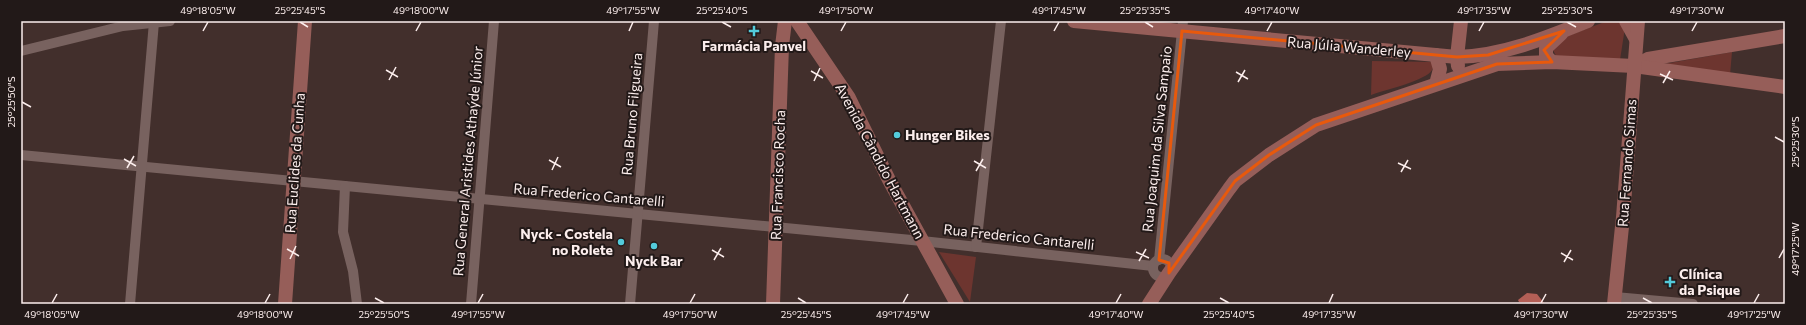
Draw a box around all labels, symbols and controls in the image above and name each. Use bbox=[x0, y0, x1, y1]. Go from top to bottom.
text: 49°18'05"W bbox=[180, 4, 236, 16]
text: 25°25'45"S bbox=[275, 4, 325, 16]
text: 49°18'00"W bbox=[393, 4, 449, 16]
text: 49°17'55"W bbox=[606, 4, 660, 16]
text: 25°25'40"S bbox=[696, 4, 748, 16]
text: 49°17'50"W bbox=[819, 4, 873, 16]
text: 49°17'45"W bbox=[1032, 4, 1086, 16]
text: 25°25'35"S bbox=[1120, 4, 1170, 16]
text: 49°17'40"W bbox=[1245, 4, 1299, 16]
text: 49°17'35"W bbox=[1457, 4, 1511, 16]
text: 25°25'30"S bbox=[1541, 4, 1593, 16]
text: 49°17'30"W bbox=[1670, 4, 1724, 16]
marker: Farmácia Panvel bbox=[749, 26, 759, 36]
street label: Rua Júlia Wanderley bbox=[1286, 33, 1412, 60]
place label: Farmácia Panvel bbox=[702, 37, 806, 54]
street label: Rua General Aristides Athaýde Júnior bbox=[449, 45, 486, 277]
street label: Rua Joaquim da Silva Sampaio bbox=[1138, 45, 1175, 233]
street label: Rua Bruno Filgueira bbox=[618, 52, 645, 176]
text: 25°25'50"S bbox=[5, 76, 17, 128]
street label: Avenida Cândido Hartmann bbox=[832, 80, 929, 241]
street label: Rua Euclides da Cunha bbox=[281, 92, 308, 234]
street label: Rua Fernando Simas bbox=[1614, 99, 1639, 227]
street label: Rua Francisco Rocha bbox=[767, 110, 788, 240]
text: 25°25'30"S bbox=[1789, 116, 1801, 168]
place label: Hunger Bikes bbox=[905, 126, 990, 143]
marker: Hunger Bikes bbox=[892, 130, 902, 140]
street label: Rua Frederico Cantarelli bbox=[513, 179, 665, 210]
street label: Rua Frederico Cantarelli bbox=[943, 220, 1095, 253]
text: 49°17'25"W bbox=[1789, 222, 1801, 276]
place label: Nyck - Costela no Rolete bbox=[520, 225, 613, 258]
marker: Nyck - Costela no Rolete bbox=[616, 237, 626, 247]
marker: Nyck Bar bbox=[649, 241, 659, 251]
place label: Nyck Bar bbox=[625, 252, 683, 269]
place label: Clínica da Psique bbox=[1679, 265, 1740, 298]
marker: Clínica da Psique bbox=[1664, 276, 1676, 288]
text: 49°18'05"W bbox=[24, 308, 80, 320]
text: 49°18'00"W bbox=[237, 308, 293, 320]
text: 25°25'50"S bbox=[358, 308, 410, 320]
text: 49°17'55"W bbox=[451, 308, 505, 320]
text: 49°17'50"W bbox=[663, 308, 717, 320]
text: 25°25'45"S bbox=[781, 308, 831, 320]
text: 49°17'45"W bbox=[876, 308, 930, 320]
text: 49°17'40"W bbox=[1089, 308, 1143, 320]
text: 25°25'40"S bbox=[1203, 308, 1255, 320]
text: 49°17'35"W bbox=[1302, 308, 1356, 320]
text: 49°17'30"W bbox=[1514, 308, 1568, 320]
text: 25°25'35"S bbox=[1627, 308, 1677, 320]
text: 49°17'25"W bbox=[1727, 308, 1781, 320]

